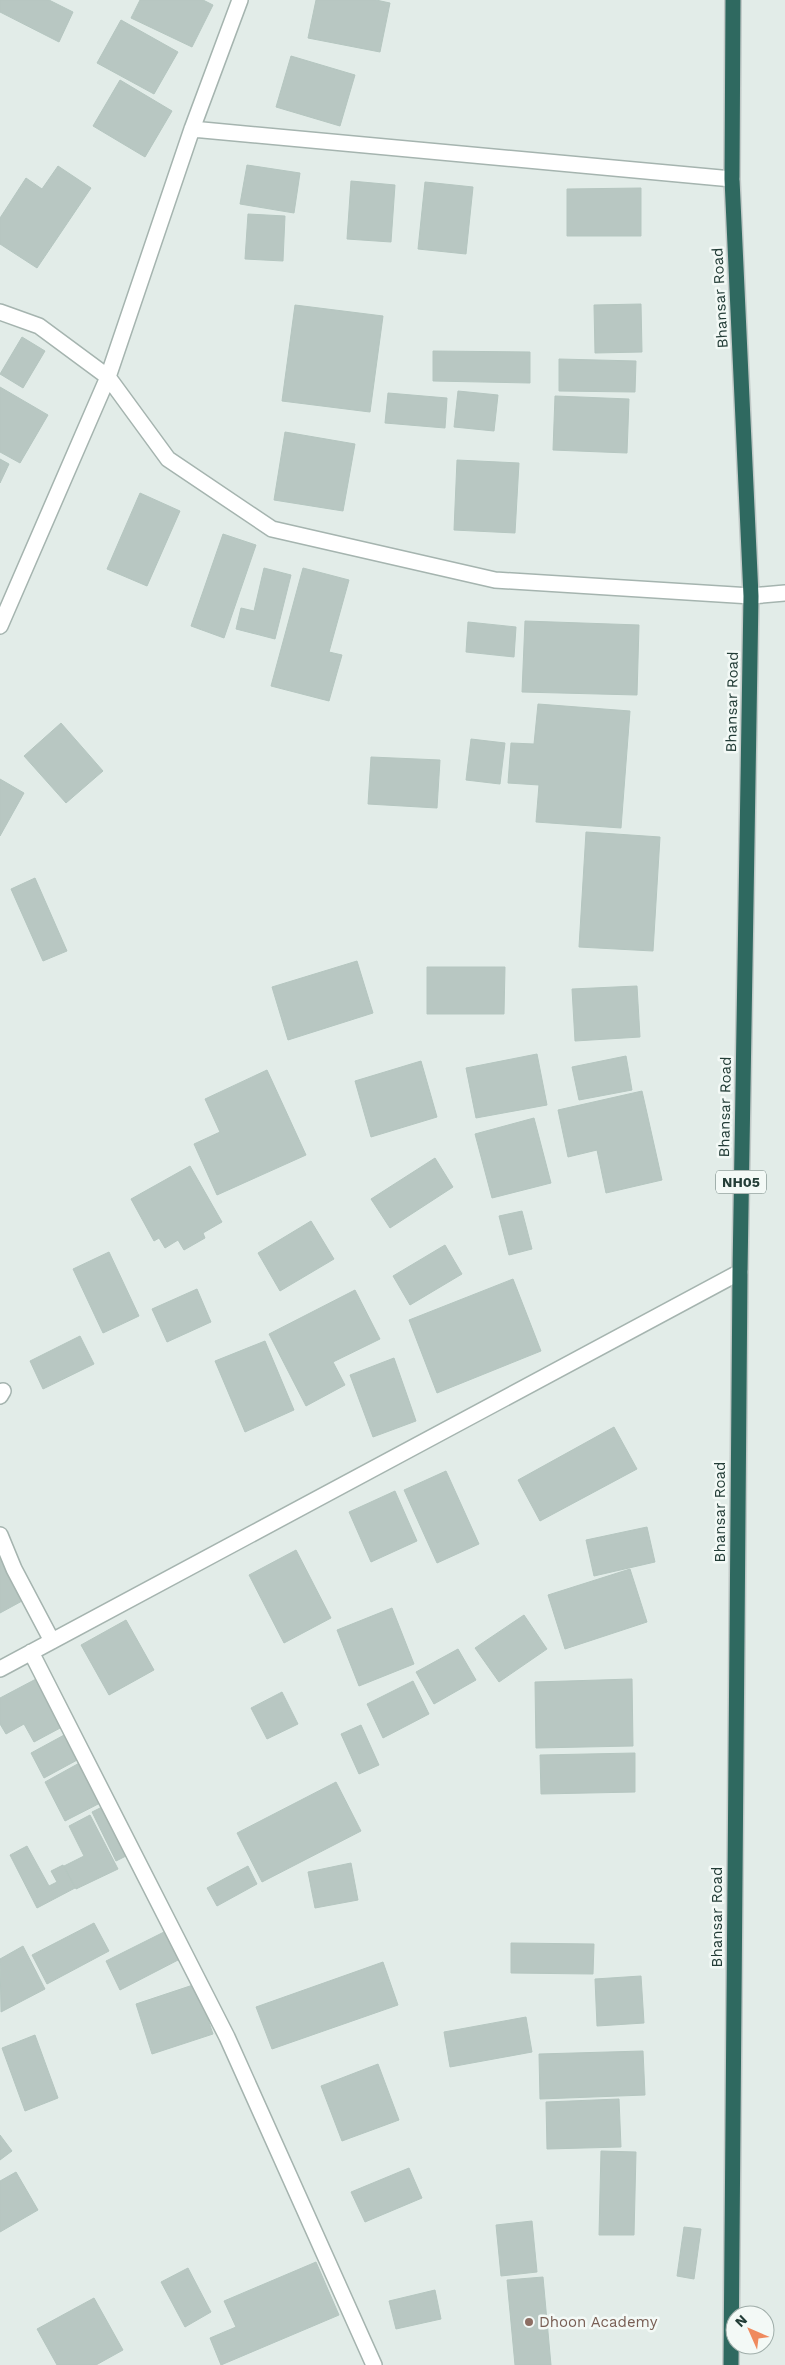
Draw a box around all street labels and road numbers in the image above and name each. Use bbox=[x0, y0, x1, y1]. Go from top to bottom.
street label: Bhansar Road bbox=[708, 247, 732, 349]
street label: Bhansar Road bbox=[722, 651, 742, 753]
street label: Bhansar Road bbox=[715, 1056, 735, 1158]
road number: NH05 bbox=[716, 1170, 766, 1194]
street label: Bhansar Road bbox=[711, 1462, 729, 1562]
street label: Bhansar Road bbox=[708, 1867, 726, 1967]

